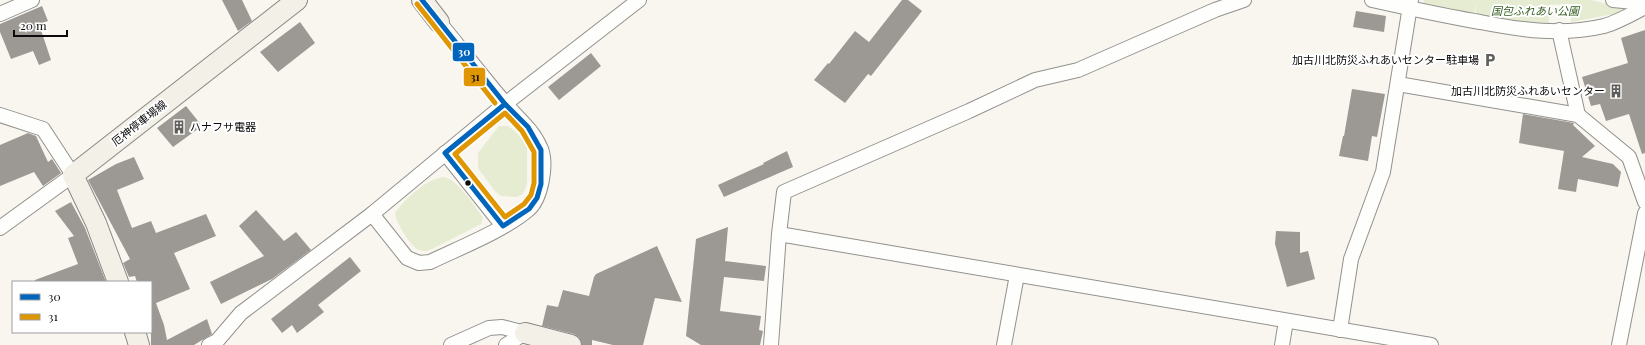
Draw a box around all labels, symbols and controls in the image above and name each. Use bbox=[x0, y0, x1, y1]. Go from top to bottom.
park label: 国包ふれあい公園 bbox=[1491, 3, 1581, 18]
scale bar bbox=[14, 12, 67, 38]
text: 20 m bbox=[20, 17, 47, 33]
line badge: 30 bbox=[452, 42, 475, 62]
text: 30 bbox=[458, 44, 470, 59]
place label: 加古川北防災ふれあいセンター駐車場 bbox=[1292, 52, 1479, 67]
parking icon: 加古川北防災ふれあいセンター駐車場 bbox=[1482, 52, 1498, 68]
line badge: 31 bbox=[463, 67, 486, 87]
text: 31 bbox=[470, 69, 480, 84]
place label: 加古川北防災ふれあいセンター bbox=[1451, 83, 1605, 98]
building icon: 加古川北防災ふれあいセンター bbox=[1608, 83, 1624, 99]
street label: 厄神停車場線 bbox=[108, 96, 169, 149]
building icon: ハナフサ電器 bbox=[171, 119, 187, 135]
place label: ハナフサ電器 bbox=[190, 119, 256, 134]
unlabelled marker bbox=[463, 178, 473, 188]
legend bbox=[12, 281, 152, 333]
text: 30 bbox=[48, 288, 61, 304]
text: 31 bbox=[48, 308, 58, 324]

